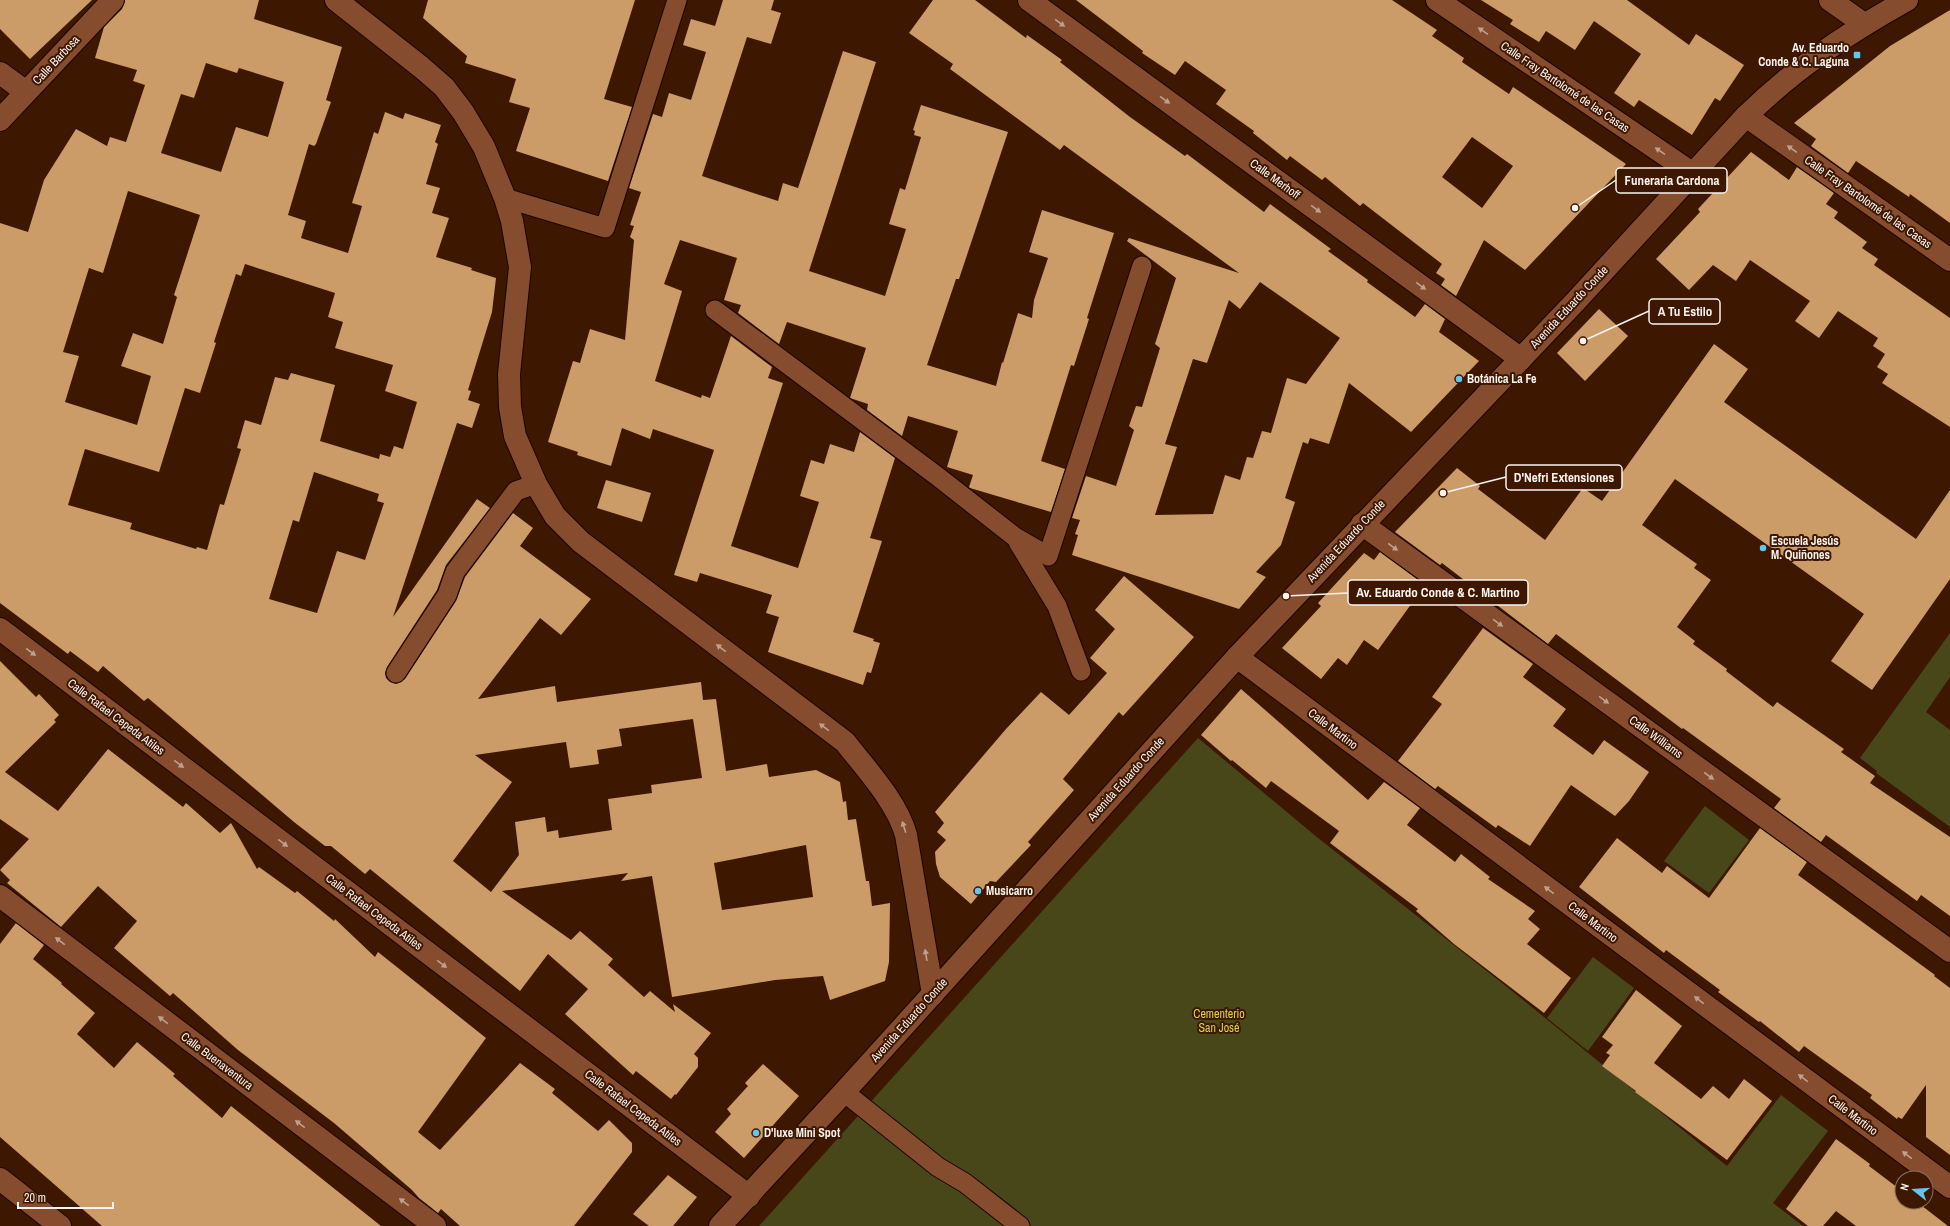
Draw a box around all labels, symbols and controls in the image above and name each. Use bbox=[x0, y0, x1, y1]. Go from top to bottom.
one-way arrow bbox=[1055, 19, 1066, 27]
one-way arrow bbox=[1478, 27, 1488, 35]
street label: Calle Barbosa bbox=[29, 32, 83, 88]
street label: Calle Fray Bartolomé de las Casas bbox=[1498, 38, 1633, 136]
place label: Av. Eduardo Conde & C. Laguna bbox=[1758, 40, 1850, 70]
marker: Av. Eduardo Conde & C. Laguna bbox=[1852, 50, 1862, 60]
one-way arrow bbox=[1160, 95, 1171, 104]
one-way arrow bbox=[1787, 145, 1798, 153]
one-way arrow bbox=[1654, 148, 1665, 155]
street label: Calle Fray Bartolomé de las Casas bbox=[1801, 152, 1935, 252]
street label: Calle Merhoff bbox=[1247, 155, 1304, 203]
callout: Funeraria Cardona bbox=[1616, 168, 1727, 193]
text: Funeraria Cardona bbox=[1625, 172, 1719, 189]
one-way arrow bbox=[1310, 205, 1321, 213]
street label: Avenida Eduardo Conde bbox=[1526, 262, 1612, 353]
one-way arrow bbox=[1415, 282, 1426, 290]
callout: A Tu Estilo bbox=[1649, 299, 1720, 324]
text: A Tu Estilo bbox=[1658, 303, 1712, 320]
place label: Botánica La Fe bbox=[1467, 371, 1537, 387]
marker: Botánica La Fe bbox=[1454, 374, 1464, 384]
callout: D'Nefri Extensiones bbox=[1506, 465, 1622, 490]
text: D'Nefri Extensiones bbox=[1514, 469, 1614, 486]
street label: Avenida Eduardo Conde bbox=[1303, 496, 1389, 587]
place label: Escuela Jesús M. Quiñones bbox=[1771, 533, 1839, 563]
one-way arrow bbox=[1388, 543, 1398, 551]
marker: Escuela Jesús M. Quiñones bbox=[1758, 543, 1768, 553]
callout: Av. Eduardo Conde & C. Martino bbox=[1348, 580, 1528, 605]
text: Av. Eduardo Conde & C. Martino bbox=[1356, 584, 1520, 601]
one-way arrow bbox=[1493, 619, 1504, 627]
one-way arrow bbox=[715, 644, 726, 652]
one-way arrow bbox=[26, 648, 37, 656]
street label: Calle Rafael Cepeda Atiles bbox=[64, 675, 168, 759]
one-way arrow bbox=[1598, 695, 1609, 704]
street label: Calle Martino bbox=[1305, 705, 1361, 753]
street label: Calle Williams bbox=[1626, 712, 1686, 762]
one-way arrow bbox=[819, 723, 830, 731]
street label: Avenida Eduardo Conde bbox=[1083, 734, 1168, 825]
one-way arrow bbox=[174, 760, 185, 769]
one-way arrow bbox=[1704, 772, 1714, 780]
one-way arrow bbox=[901, 821, 907, 833]
one-way arrow bbox=[278, 839, 288, 847]
street label: Calle Rafael Cepeda Atiles bbox=[322, 870, 426, 954]
place label: Musicarro bbox=[986, 883, 1033, 899]
one-way arrow bbox=[1544, 885, 1555, 894]
marker: Musicarro bbox=[973, 886, 983, 896]
street label: Calle Martino bbox=[1565, 898, 1621, 946]
one-way arrow bbox=[54, 937, 65, 946]
one-way arrow bbox=[923, 949, 929, 961]
one-way arrow bbox=[437, 959, 448, 968]
street label: Avenida Eduardo Conde bbox=[866, 975, 951, 1066]
one-way arrow bbox=[1693, 996, 1704, 1005]
park label: Cementerio San José bbox=[1193, 1006, 1245, 1036]
one-way arrow bbox=[158, 1016, 169, 1024]
street label: Calle Buenaventura bbox=[178, 1029, 257, 1094]
street label: Calle Rafael Cepeda Atiles bbox=[581, 1066, 685, 1150]
one-way arrow bbox=[1798, 1074, 1808, 1082]
street label: Calle Martino bbox=[1825, 1091, 1881, 1139]
one-way arrow bbox=[295, 1120, 306, 1128]
place label: D'luxe Mini Spot bbox=[764, 1125, 841, 1141]
marker: D'luxe Mini Spot bbox=[751, 1128, 761, 1138]
one-way arrow bbox=[1902, 1151, 1913, 1160]
north arrow bbox=[1894, 1170, 1934, 1210]
text: N bbox=[1897, 1182, 1912, 1192]
scale bar bbox=[18, 1184, 113, 1210]
text: 20 m bbox=[24, 1190, 46, 1206]
one-way arrow bbox=[398, 1198, 409, 1207]

